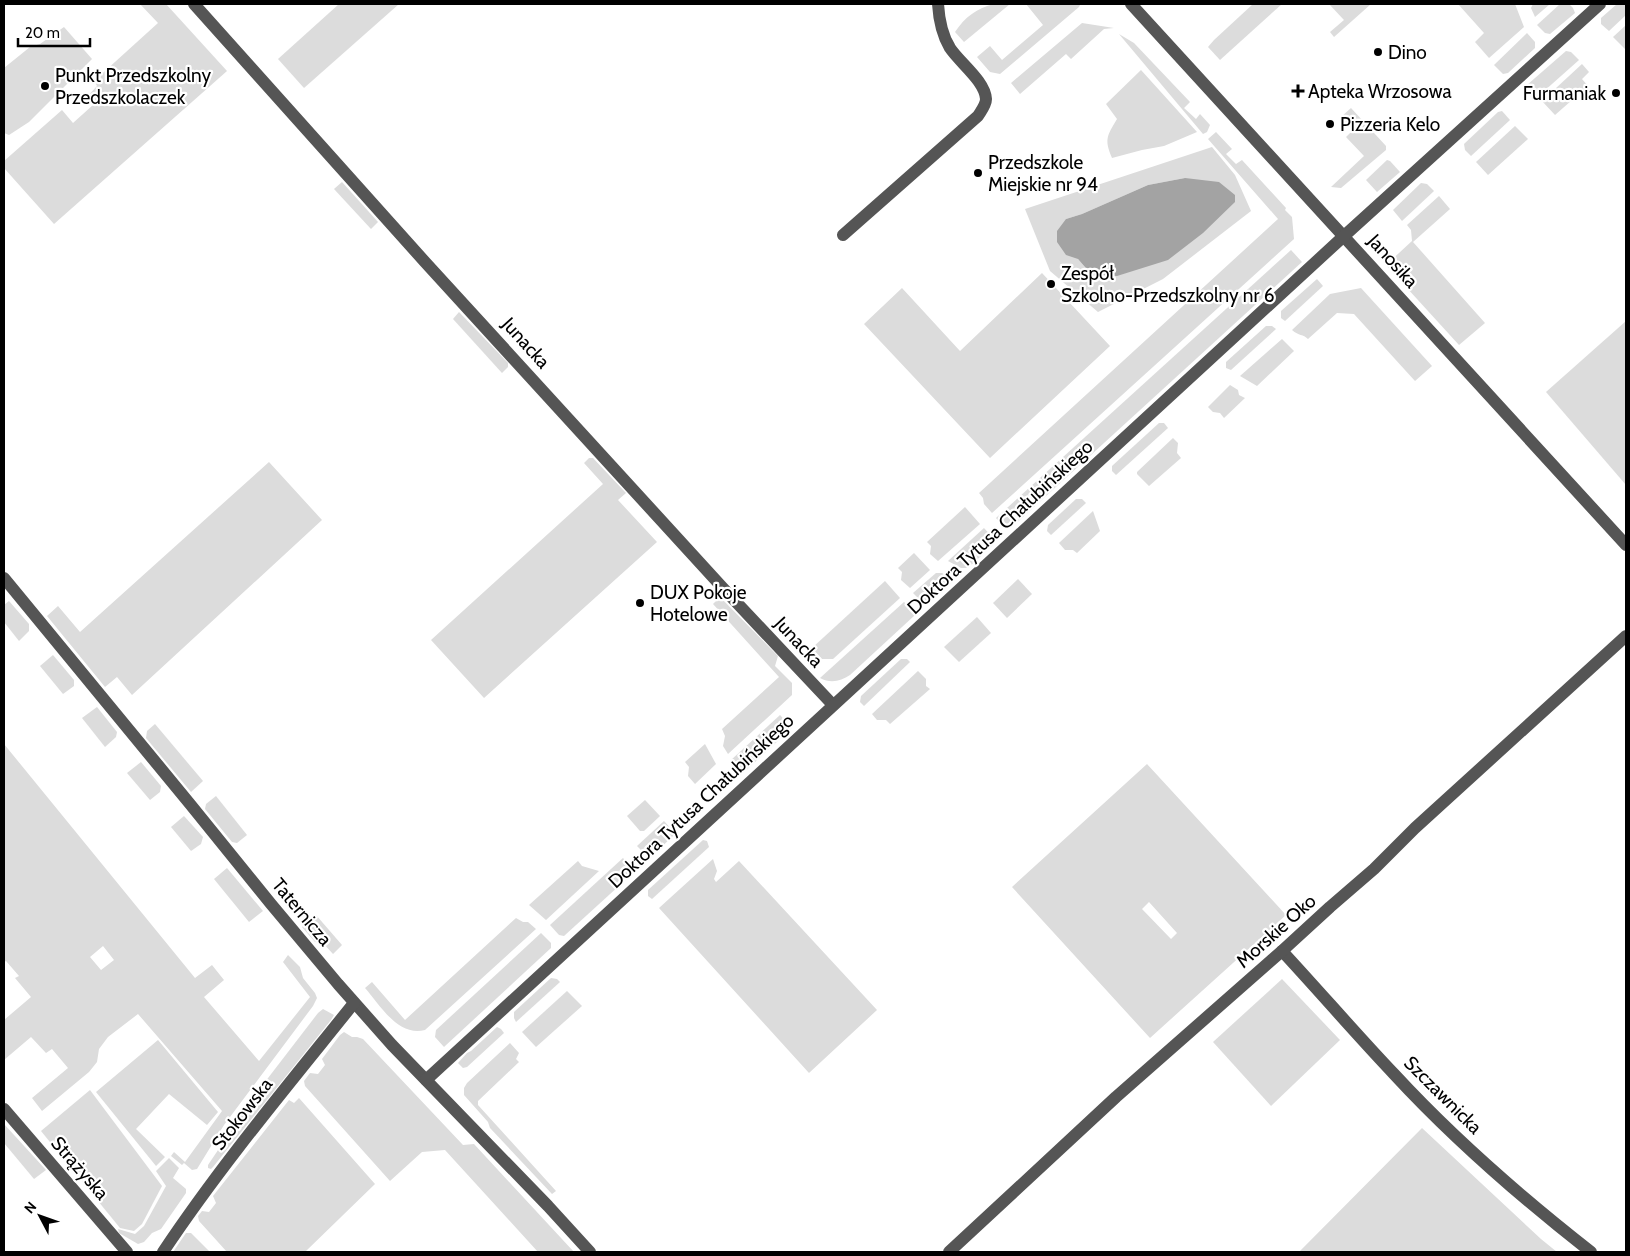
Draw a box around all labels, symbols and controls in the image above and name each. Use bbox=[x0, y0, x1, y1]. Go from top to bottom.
scale bar bbox=[18, 15, 90, 47]
text: 20 m bbox=[25, 24, 60, 42]
place label: Dino bbox=[1388, 41, 1427, 64]
marker: Dino bbox=[1372, 46, 1384, 58]
place label: Punkt Przedszkolny Przedszkolaczek bbox=[55, 64, 211, 109]
marker: Punkt Przedszkolny Przedszkolaczek bbox=[39, 80, 51, 92]
place label: Apteka Wrzosowa bbox=[1308, 80, 1452, 103]
place label: Furmaniak bbox=[1523, 82, 1606, 105]
marker: Apteka Wrzosowa bbox=[1292, 85, 1304, 97]
marker: Furmaniak bbox=[1610, 87, 1622, 99]
place label: Pizzeria Kelo bbox=[1340, 113, 1440, 136]
marker: Pizzeria Kelo bbox=[1324, 118, 1336, 130]
place label: Przedszkole Miejskie nr 94 bbox=[988, 151, 1098, 196]
marker: Przedszkole Miejskie nr 94 bbox=[972, 167, 984, 179]
street label: Janosika bbox=[1362, 229, 1423, 293]
place label: Zespół Szkolno-Przedszkolny nr 6 bbox=[1061, 262, 1274, 307]
marker: Zespół Szkolno-Przedszkolny nr 6 bbox=[1045, 278, 1057, 290]
street label: Junacka bbox=[497, 312, 555, 373]
street label: Doktora Tytusa Chałubińskiego bbox=[902, 435, 1098, 619]
place label: DUX Pokoje Hotelowe bbox=[650, 581, 747, 626]
marker: DUX Pokoje Hotelowe bbox=[634, 597, 646, 609]
street label: Junacka bbox=[769, 611, 828, 672]
street label: Doktora Tytusa Chałubińskiego bbox=[603, 709, 799, 893]
street label: Taternicza bbox=[267, 873, 337, 951]
street label: Morskie Oko bbox=[1231, 889, 1321, 973]
street label: Szczawnicka bbox=[1399, 1051, 1487, 1139]
street label: Stokowska bbox=[207, 1073, 277, 1155]
street label: Strążyska bbox=[46, 1132, 114, 1204]
north arrow bbox=[15, 1191, 65, 1241]
text: N bbox=[20, 1198, 40, 1217]

